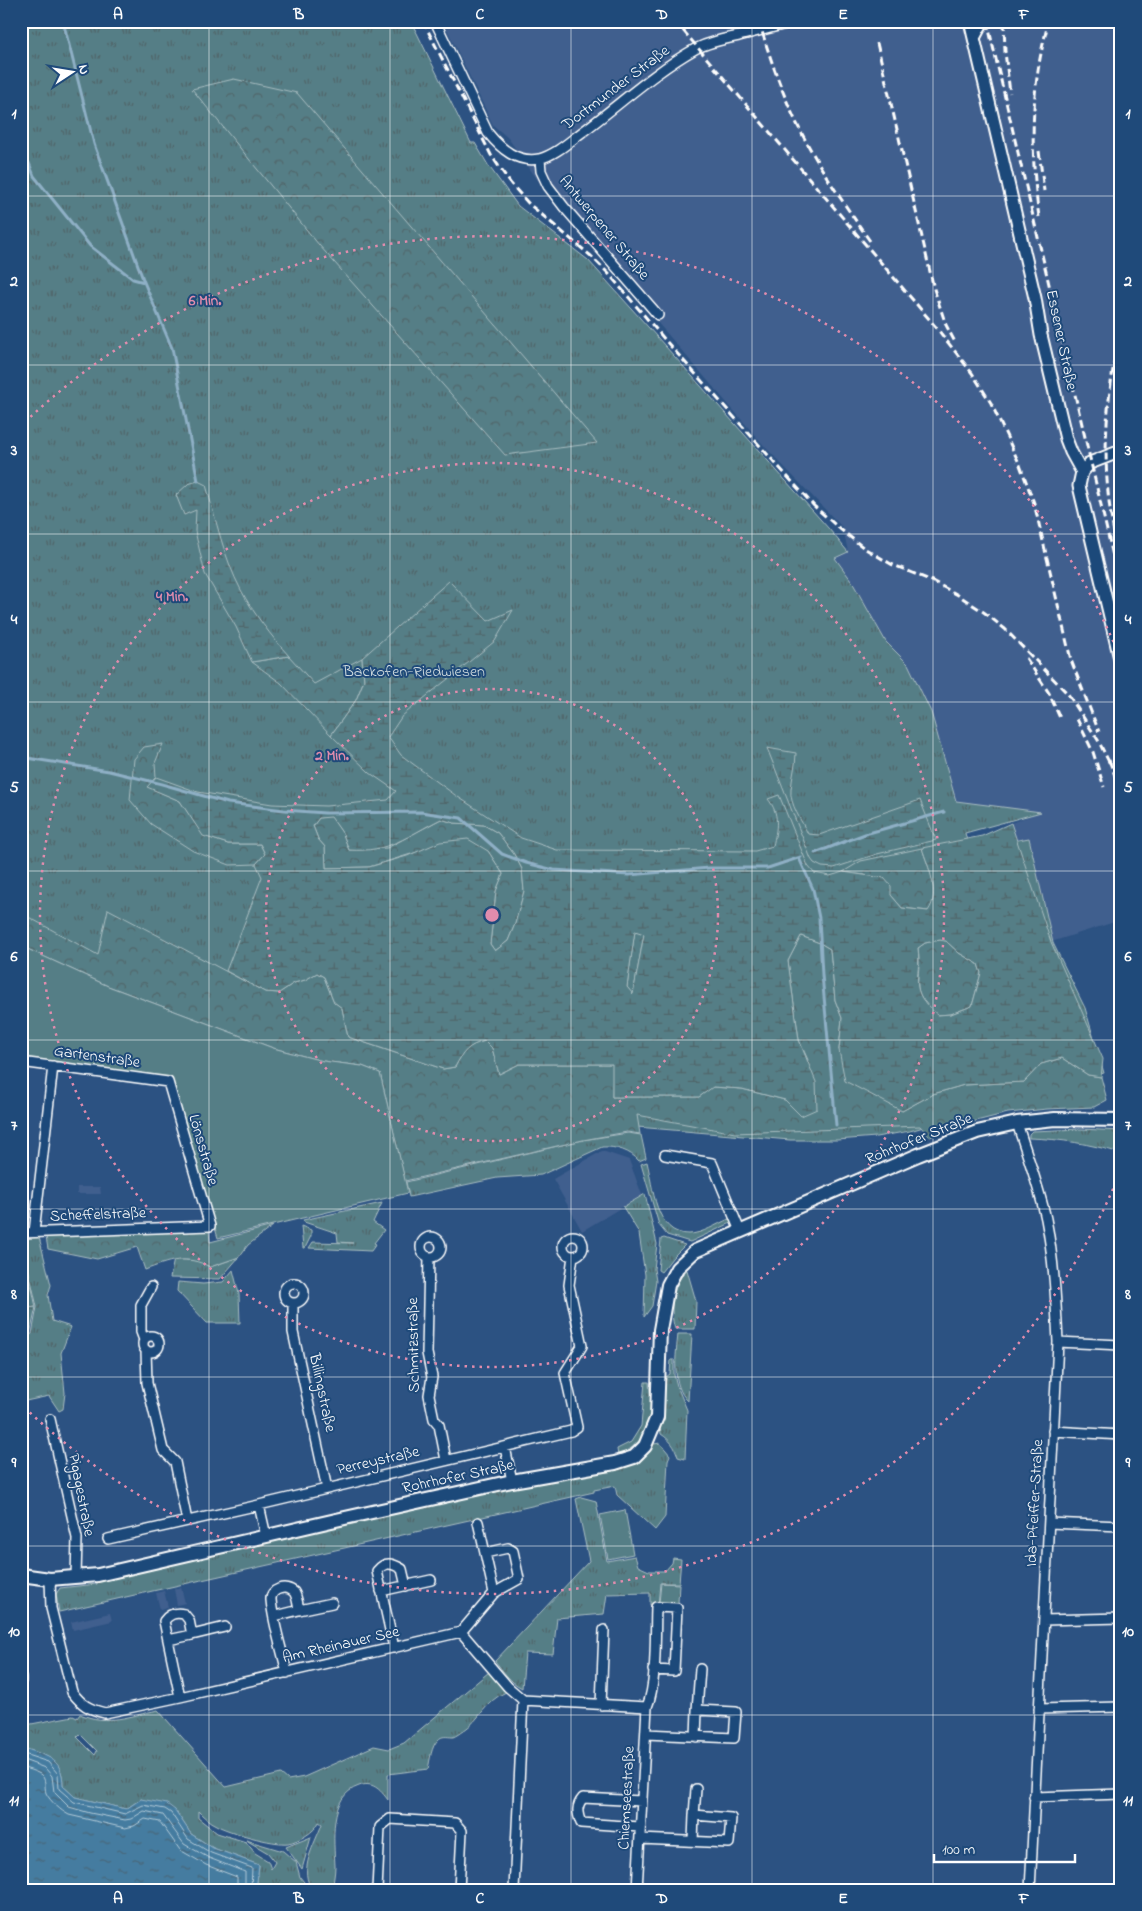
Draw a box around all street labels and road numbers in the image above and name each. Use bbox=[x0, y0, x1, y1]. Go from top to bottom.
street label: Dortmunder Straße bbox=[556, 39, 676, 137]
street label: Antwerpener Straße bbox=[553, 170, 656, 286]
street label: Essener Straße bbox=[1039, 288, 1084, 393]
street label: Gartenstraße bbox=[52, 1039, 142, 1075]
street label: Rohrhofer Straße bbox=[862, 1106, 977, 1171]
street label: Lönsstraße bbox=[181, 1112, 225, 1189]
street label: Scheffelstraße bbox=[50, 1201, 147, 1229]
street label: Schmitzstraße bbox=[401, 1296, 427, 1393]
street label: Billingstraße bbox=[302, 1351, 342, 1435]
street label: Ida-Pfeiffer-Straße bbox=[1020, 1438, 1050, 1567]
street label: Perreystraße bbox=[334, 1440, 422, 1482]
street label: Pigagestraße bbox=[61, 1451, 101, 1539]
street label: Rohrhofer Straße bbox=[400, 1453, 517, 1501]
street label: Am Rheinauer See bbox=[280, 1620, 403, 1670]
street label: Chiemseestraße bbox=[612, 1745, 642, 1851]

